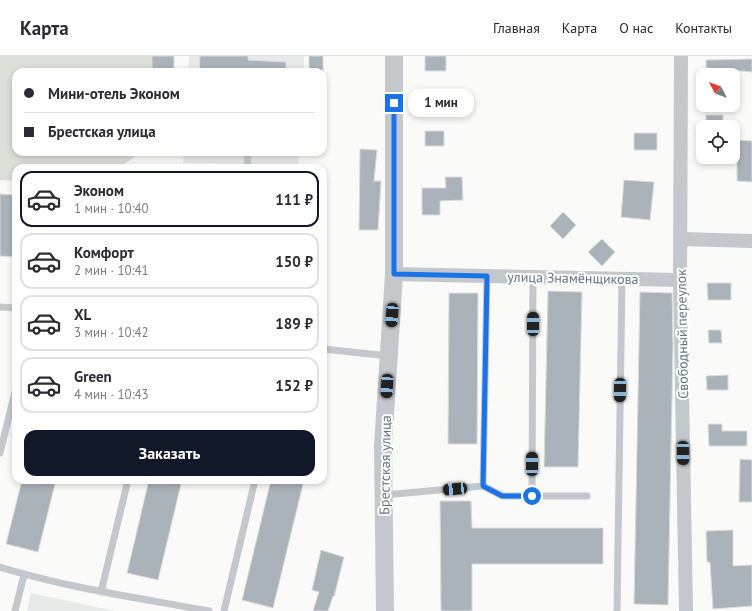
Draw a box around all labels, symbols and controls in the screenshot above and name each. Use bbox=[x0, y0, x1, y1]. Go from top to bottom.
text: Карта bbox=[20, 16, 69, 40]
text: Главная bbox=[493, 19, 540, 37]
text: Карта bbox=[562, 19, 597, 37]
text: О нас bbox=[619, 19, 653, 37]
text: Контакты bbox=[675, 19, 732, 37]
north arrow bbox=[696, 68, 740, 112]
map controls bbox=[696, 68, 740, 164]
text: Мини-отель Эконом bbox=[48, 84, 180, 103]
callout: 1 мин bbox=[408, 89, 474, 117]
route end bbox=[385, 94, 403, 112]
text: 1 мин bbox=[424, 94, 458, 111]
button: locate bbox=[696, 120, 740, 164]
text: Брестская улица bbox=[48, 122, 156, 141]
icon: car bbox=[26, 181, 62, 217]
text: Эконом bbox=[74, 181, 124, 200]
text: 111 ₽ bbox=[275, 190, 313, 209]
text: 1 мин · 10:40 bbox=[74, 200, 149, 217]
icon: car bbox=[26, 243, 62, 279]
text: Комфорт bbox=[74, 243, 134, 262]
text: 150 ₽ bbox=[275, 252, 313, 271]
text: 2 мин · 10:41 bbox=[74, 262, 149, 279]
street label: улица Знамёнщикова bbox=[507, 268, 639, 288]
street label: Свободный переулок bbox=[672, 269, 692, 399]
car bbox=[385, 303, 399, 327]
icon: car bbox=[26, 305, 62, 341]
text: XL bbox=[74, 305, 91, 324]
car bbox=[527, 312, 539, 336]
text: 189 ₽ bbox=[275, 314, 313, 333]
text: 3 мин · 10:42 bbox=[74, 324, 149, 341]
icon: car bbox=[26, 367, 62, 403]
text: Green bbox=[74, 367, 112, 386]
car bbox=[380, 374, 394, 398]
text: 152 ₽ bbox=[275, 376, 313, 395]
car bbox=[614, 378, 626, 402]
text: 4 мин · 10:43 bbox=[74, 386, 149, 403]
street label: Брестская улица bbox=[375, 415, 395, 515]
button: Заказать bbox=[24, 430, 315, 476]
car bbox=[677, 441, 689, 465]
car bbox=[526, 452, 538, 476]
car bbox=[443, 482, 467, 496]
route start bbox=[523, 487, 541, 505]

